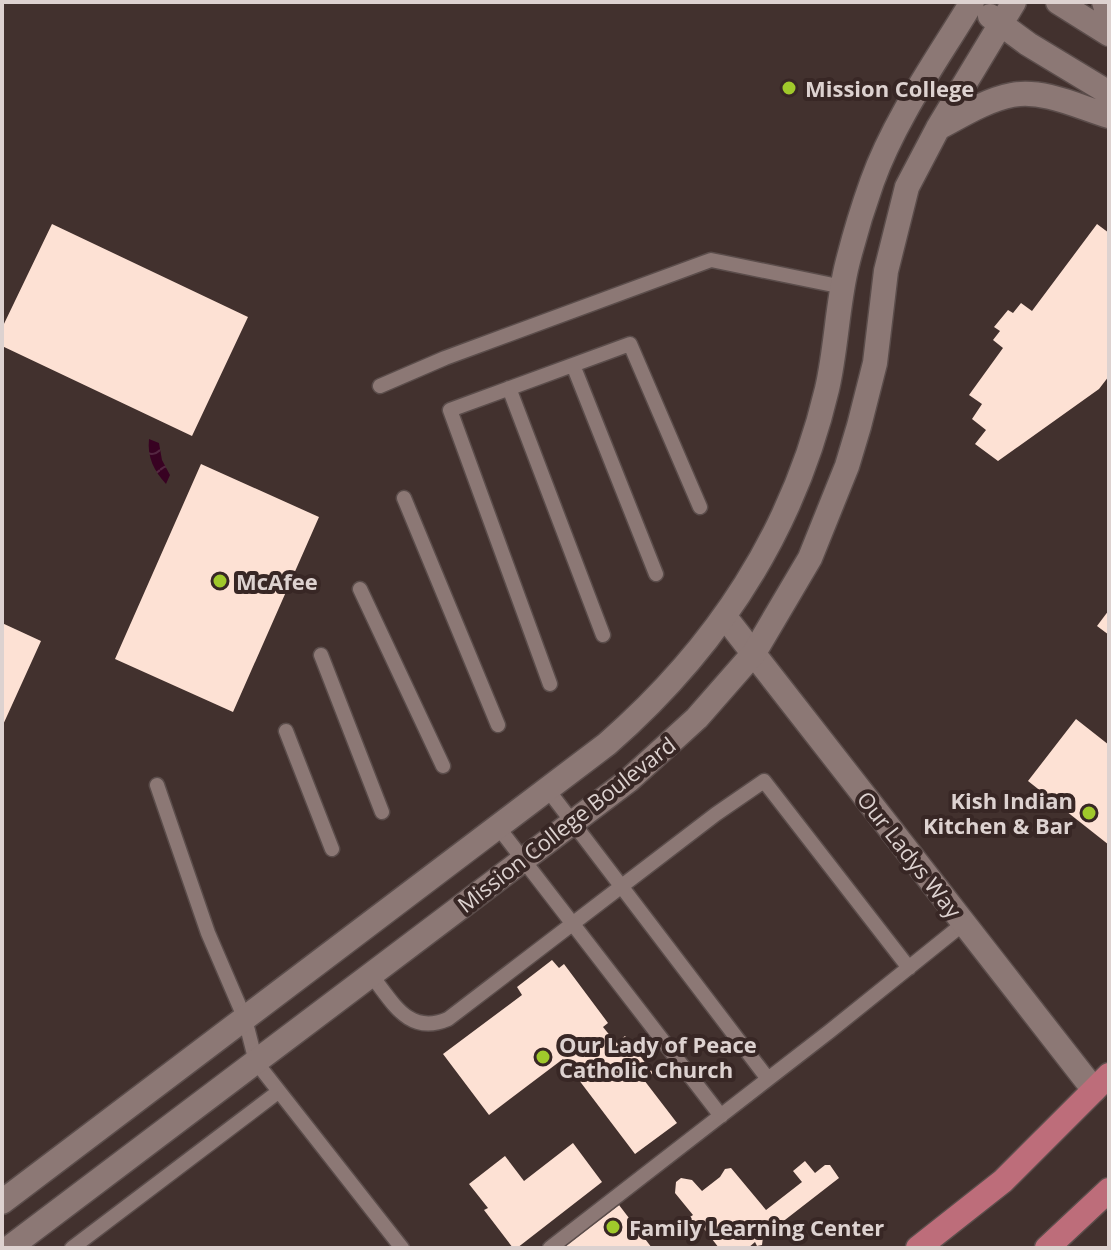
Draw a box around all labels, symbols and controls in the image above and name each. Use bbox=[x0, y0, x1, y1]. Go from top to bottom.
place label: Mission College bbox=[805, 73, 974, 103]
marker: Mission College bbox=[780, 79, 798, 97]
place label: McAfee bbox=[236, 566, 318, 596]
marker: McAfee bbox=[211, 572, 229, 590]
street label: Mission College Boulevard bbox=[451, 729, 681, 919]
street label: Our Ladys Way bbox=[851, 784, 970, 924]
place label: Kish Indian Kitchen & Bar bbox=[923, 785, 1073, 840]
marker: Kish Indian Kitchen & Bar bbox=[1080, 804, 1098, 822]
place label: Our Lady of Peace Catholic Church bbox=[559, 1029, 757, 1084]
marker: Our Lady of Peace Catholic Church bbox=[534, 1048, 552, 1066]
place label: Family Learning Center bbox=[629, 1212, 884, 1242]
marker: Family Learning Center bbox=[604, 1218, 622, 1236]

